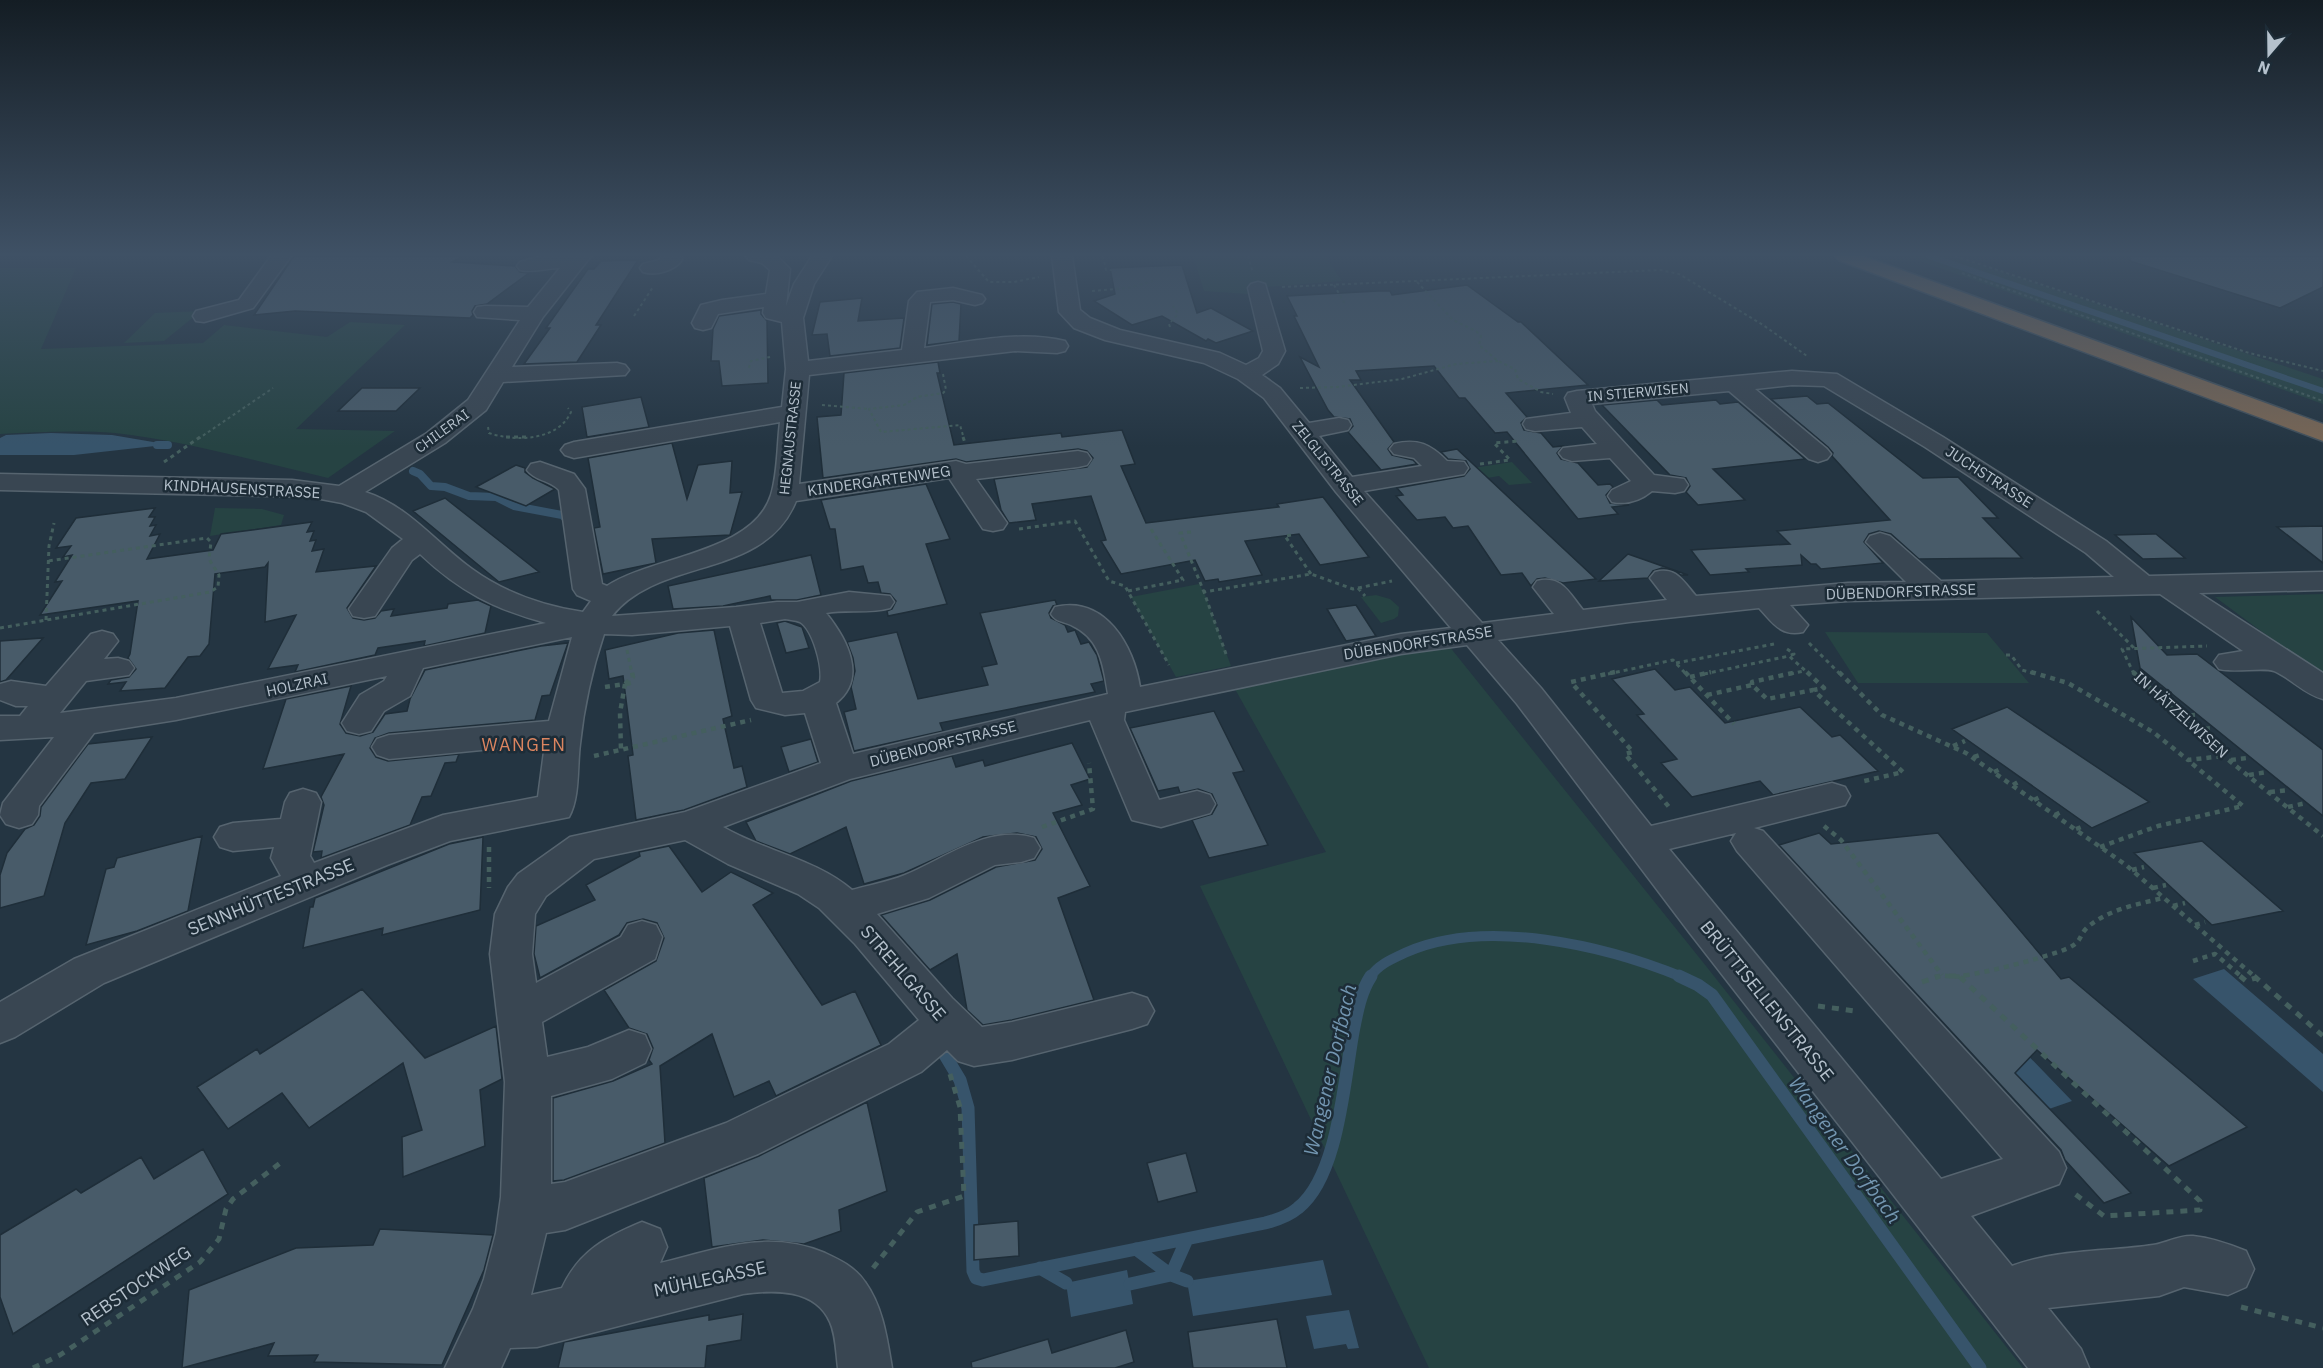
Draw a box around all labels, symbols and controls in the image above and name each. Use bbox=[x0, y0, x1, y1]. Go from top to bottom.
north arrow bbox=[2239, 24, 2299, 84]
text: N bbox=[2255, 57, 2273, 79]
street label: IN STIERWISEN bbox=[1587, 379, 1689, 405]
street label: HEGNAUSTRASSE bbox=[775, 380, 805, 496]
street label: CHILERAI bbox=[411, 405, 473, 457]
street label: ZELGLISTRASSE bbox=[1288, 417, 1368, 509]
street label: JUCHSTRASSE bbox=[1942, 441, 2036, 512]
street label: KINDERGARTENWEG bbox=[806, 461, 952, 500]
street label: KINDHAUSENSTRASSE bbox=[163, 475, 321, 502]
street label: DÜBENDORFSTRASSE bbox=[1825, 579, 1976, 604]
street label: DÜBENDORFSTRASSE bbox=[1342, 621, 1494, 664]
street label: IN HÄTZELWISEN bbox=[2130, 667, 2232, 762]
street label: HOLZRAI bbox=[264, 669, 330, 700]
street label: DÜBENDORFSTRASSE bbox=[868, 716, 1018, 771]
district label: WANGEN bbox=[482, 733, 566, 756]
street label: SENNHÜTTESTRASSE bbox=[184, 853, 357, 940]
street label: BRÜTTISELLENSTRASSE bbox=[1695, 916, 1839, 1086]
street label: STREHLGASSE bbox=[856, 920, 951, 1025]
water label: Wangener Dorfbach bbox=[1297, 981, 1362, 1158]
water label: Wangener Dorfbach bbox=[1783, 1071, 1908, 1229]
street label: REBSTOCKWEG bbox=[76, 1240, 195, 1331]
street label: MÜHLEGASSE bbox=[652, 1255, 768, 1302]

